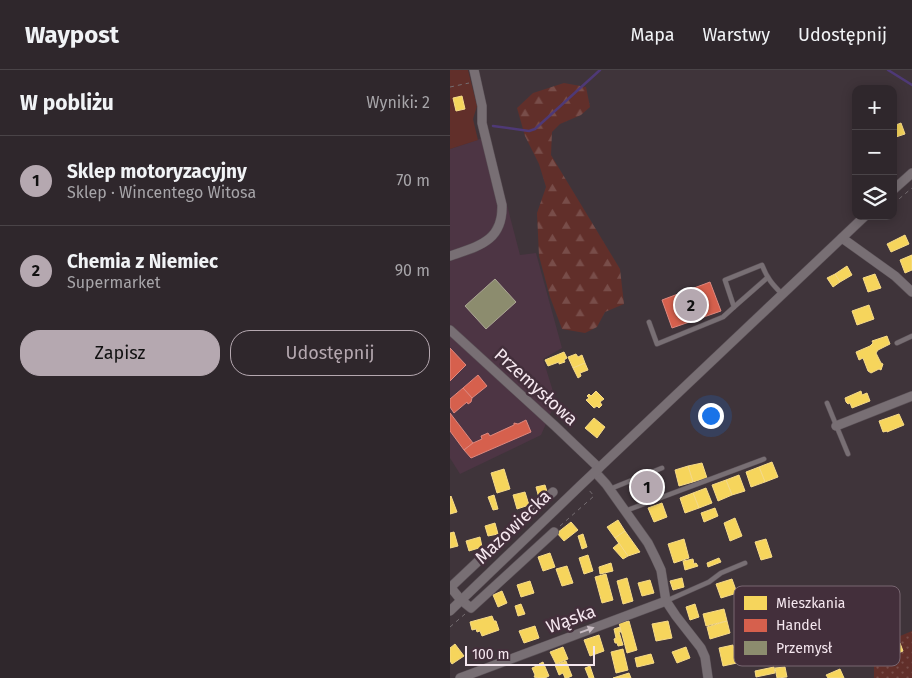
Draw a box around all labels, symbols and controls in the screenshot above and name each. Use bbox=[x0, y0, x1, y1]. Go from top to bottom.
text: Waypost bbox=[25, 21, 119, 49]
text: Mapa bbox=[630, 24, 675, 46]
text: Warstwy bbox=[703, 24, 770, 46]
text: Udostępnij bbox=[798, 24, 887, 46]
map controls bbox=[852, 85, 897, 220]
button: + bbox=[852, 85, 897, 130]
text: W pobliżu bbox=[20, 90, 114, 116]
text: Wyniki: 2 bbox=[366, 93, 430, 112]
button: − bbox=[852, 130, 897, 175]
text: Sklep motoryzacyjny bbox=[67, 160, 247, 183]
text: 1 bbox=[32, 171, 40, 190]
text: 70 m bbox=[396, 171, 430, 190]
button: layers bbox=[852, 175, 897, 220]
text: Sklep · Wincentego Witosa bbox=[67, 183, 256, 202]
text: Chemia z Niemiec bbox=[67, 250, 218, 273]
text: 2 bbox=[32, 261, 40, 280]
text: 90 m bbox=[395, 261, 430, 280]
text: Supermarket bbox=[67, 273, 161, 292]
pin: 2 bbox=[675, 286, 707, 324]
button: Zapisz bbox=[20, 330, 220, 376]
button: Udostępnij bbox=[230, 330, 430, 376]
street label: Przemysłowa bbox=[490, 344, 582, 430]
your location bbox=[698, 403, 724, 429]
pin: 1 bbox=[631, 468, 663, 506]
street label: Mazowiecka bbox=[470, 485, 556, 569]
legend bbox=[734, 586, 900, 666]
text: Mieszkania bbox=[776, 595, 845, 612]
street label: Wąska bbox=[543, 600, 599, 638]
text: Handel bbox=[776, 617, 821, 634]
one-way arrow bbox=[580, 626, 595, 634]
text: Przemysł bbox=[776, 640, 833, 657]
scale bar bbox=[465, 643, 595, 666]
text: 100 m bbox=[472, 646, 509, 663]

